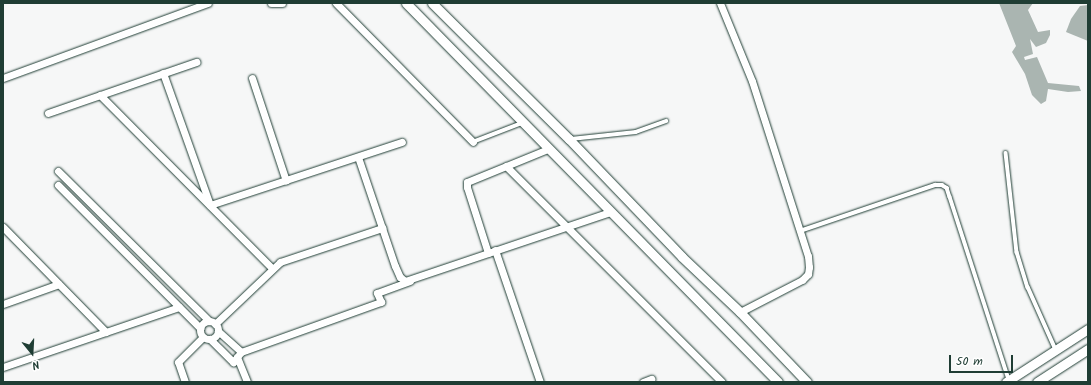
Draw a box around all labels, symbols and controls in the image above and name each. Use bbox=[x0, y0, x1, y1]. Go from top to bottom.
north arrow bbox=[12, 333, 52, 373]
scale bar bbox=[951, 347, 1015, 373]
text: 50 m bbox=[956, 352, 983, 371]
text: N bbox=[30, 355, 42, 374]

